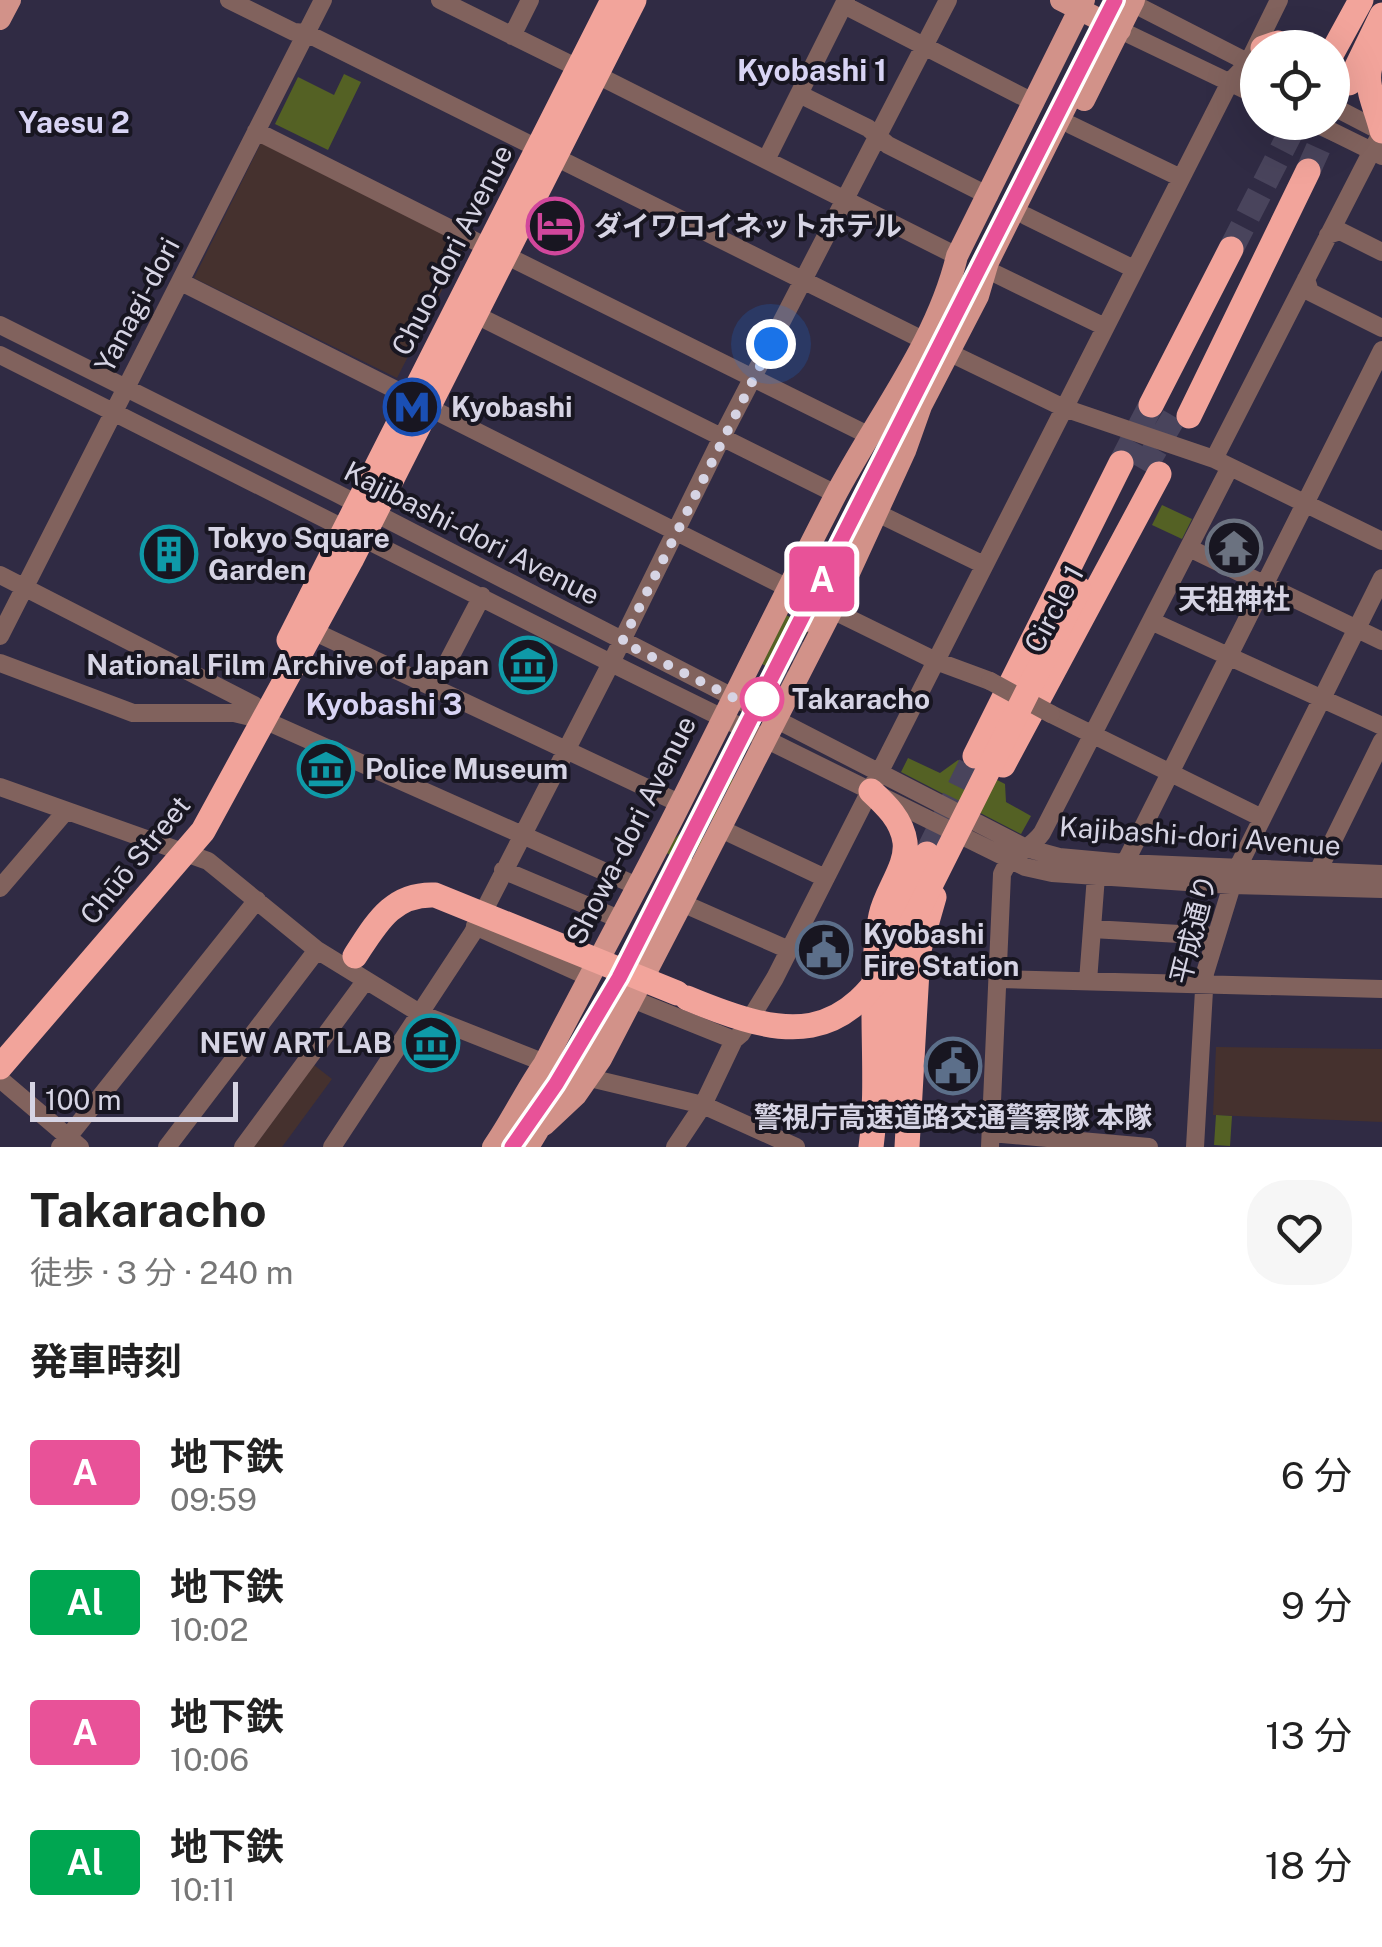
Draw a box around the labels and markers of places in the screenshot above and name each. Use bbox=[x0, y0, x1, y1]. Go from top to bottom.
hotel icon: ダイワロイネットホテル bbox=[525, 196, 585, 256]
place label: ダイワロイネットホテル bbox=[594, 209, 902, 242]
metro station icon: Kyobashi bbox=[382, 377, 442, 437]
place label: Kyobashi bbox=[451, 390, 573, 423]
temple icon: 天祖神社 bbox=[1204, 518, 1264, 578]
place label: Tokyo Square Garden bbox=[208, 521, 390, 586]
building icon: Tokyo Square Garden bbox=[139, 524, 199, 584]
place label: 天祖神社 bbox=[1178, 582, 1290, 615]
museum icon: National Film Archive of Japan bbox=[498, 635, 558, 695]
place label: National Film Archive of Japan bbox=[86, 648, 489, 681]
marker: Takaracho bbox=[741, 678, 783, 720]
place label: Takaracho bbox=[792, 682, 930, 715]
museum icon: Police Museum bbox=[296, 739, 356, 799]
place label: Police Museum bbox=[365, 752, 568, 785]
place label: Kyobashi Fire Station bbox=[863, 917, 1019, 982]
public building icon: Kyobashi Fire Station bbox=[794, 920, 854, 980]
museum icon: NEW ART LAB bbox=[401, 1013, 461, 1073]
place label: NEW ART LAB bbox=[200, 1026, 392, 1059]
public building icon: 警視庁高速道路交通警察隊 本隊 bbox=[923, 1036, 983, 1096]
place label: 警視庁高速道路交通警察隊 本隊 bbox=[754, 1100, 1152, 1133]

